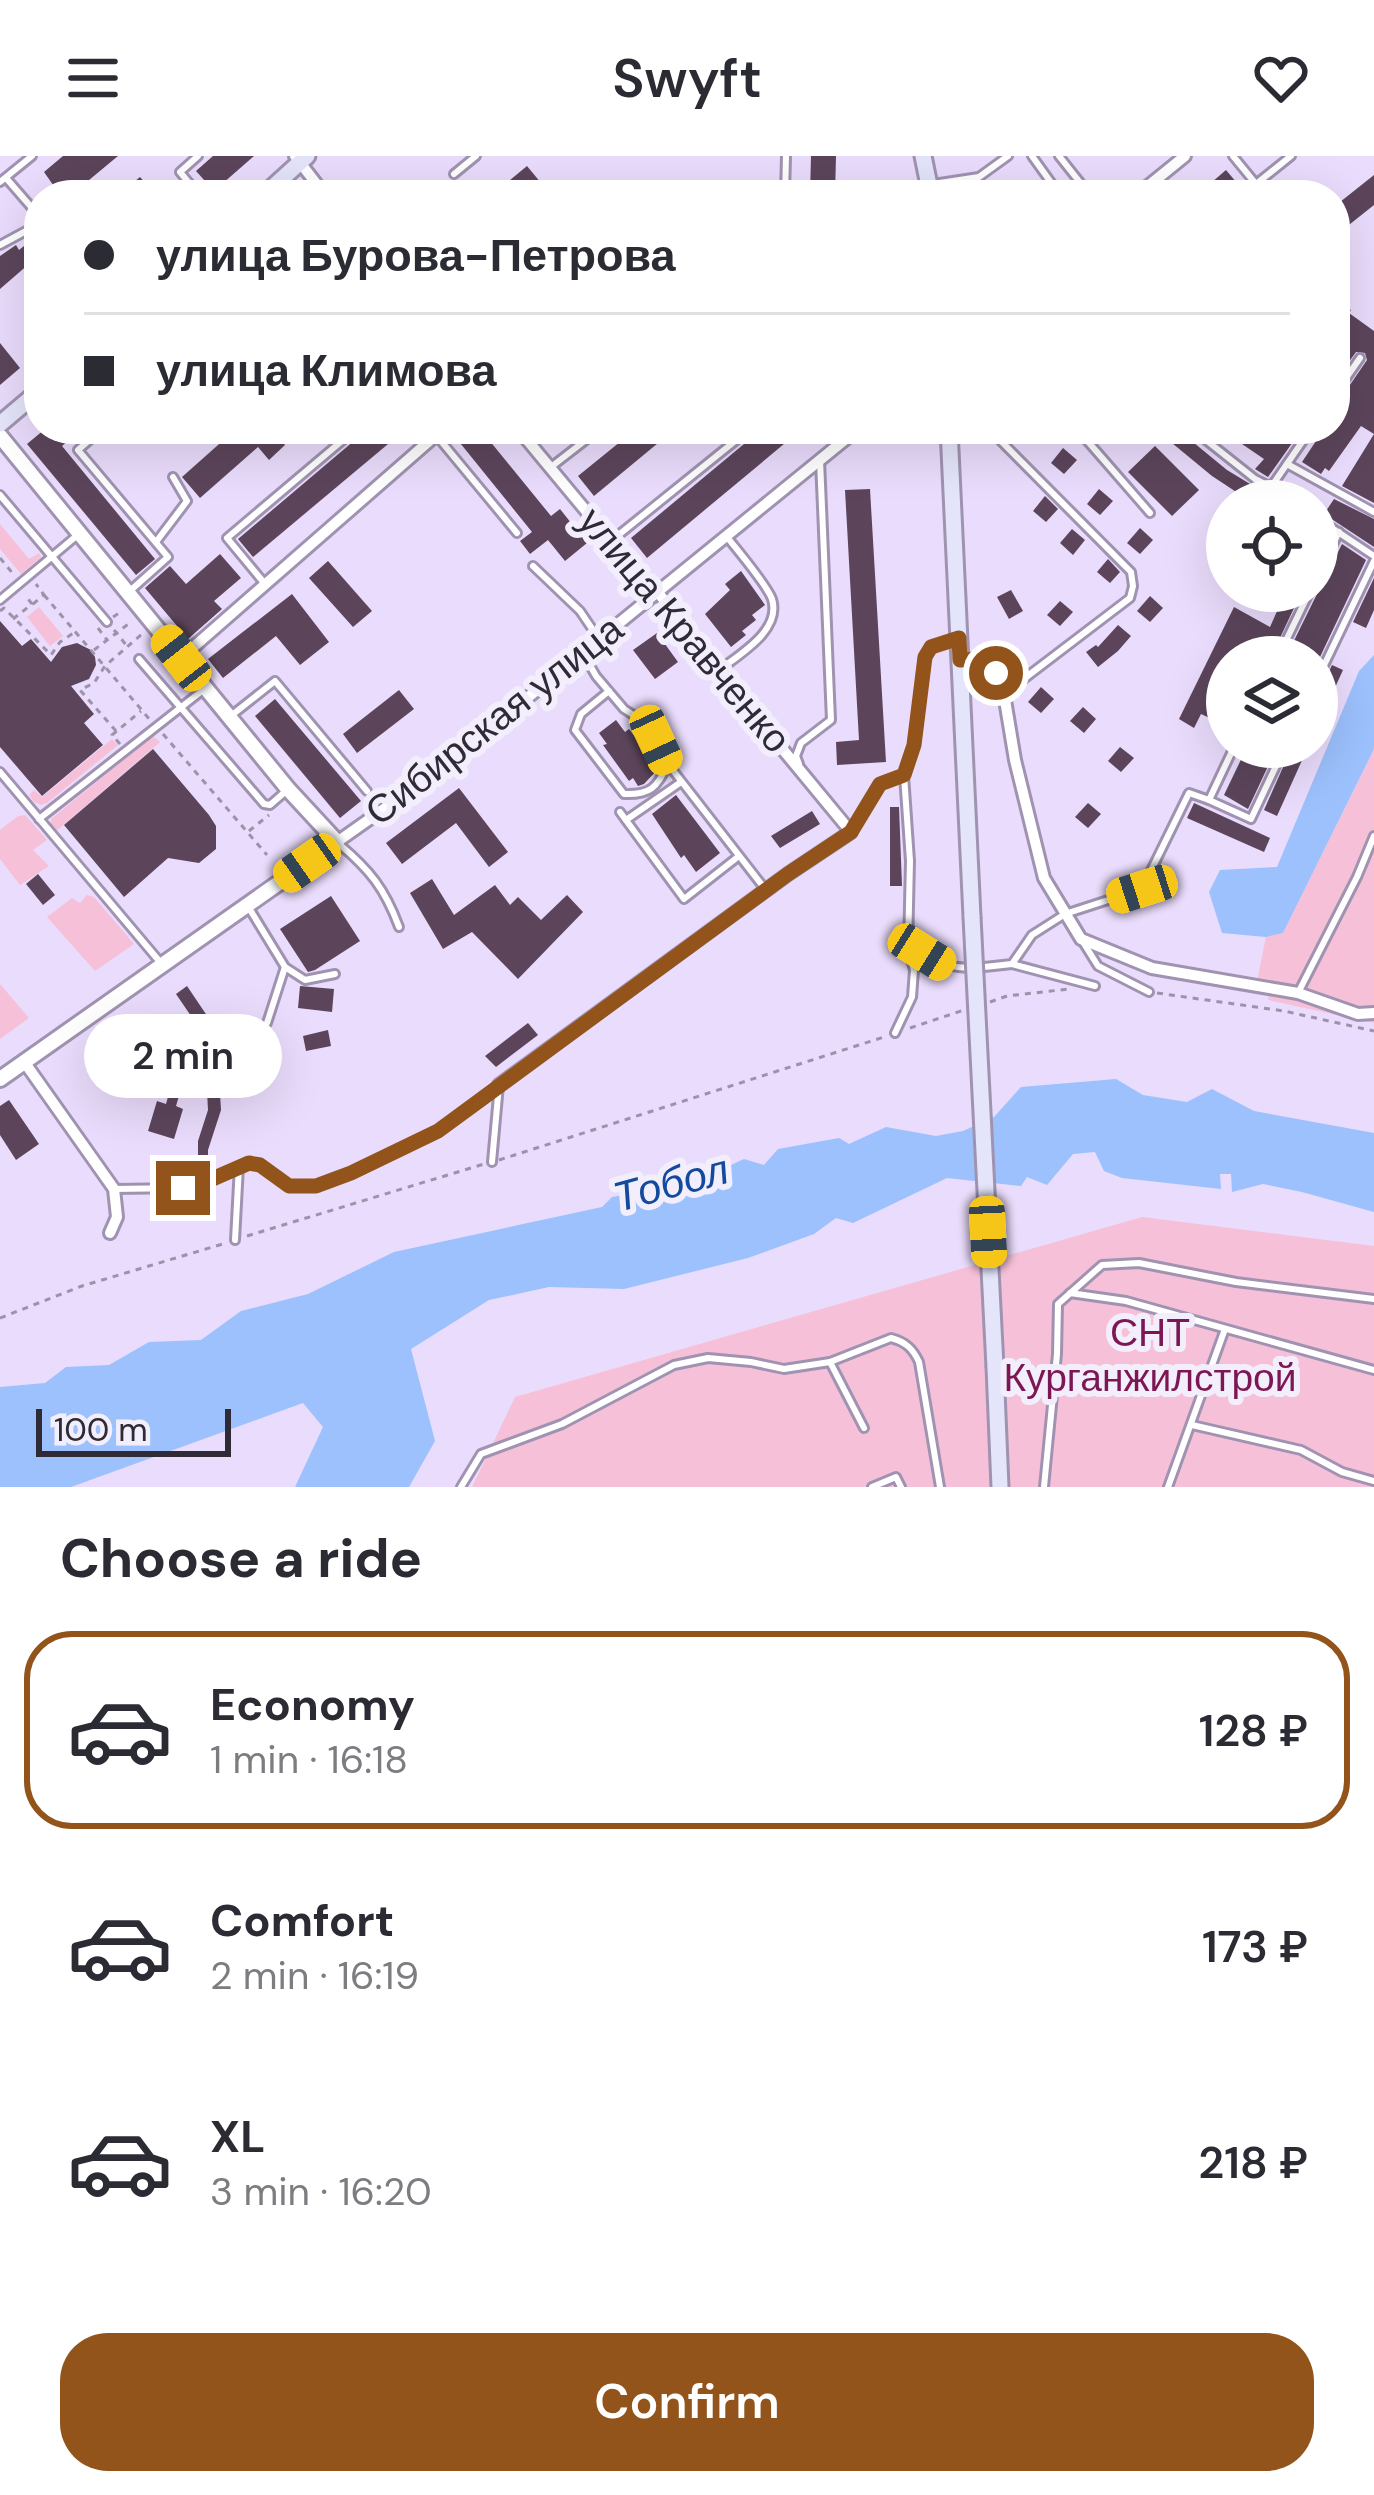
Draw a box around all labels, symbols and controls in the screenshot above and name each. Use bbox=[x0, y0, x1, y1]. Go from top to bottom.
text: Swyft bbox=[612, 43, 762, 114]
icon: menu bbox=[60, 45, 126, 111]
icon: heart bbox=[1248, 45, 1314, 111]
text: улица Бурова-Петрова bbox=[156, 226, 676, 285]
text: улица Климова bbox=[156, 341, 497, 400]
map controls bbox=[1206, 480, 1338, 768]
button: locate bbox=[1206, 480, 1338, 612]
street label: улица Кравченко bbox=[567, 497, 803, 763]
street label: Сибирская улица bbox=[355, 603, 633, 837]
car bbox=[145, 619, 217, 697]
button: layers bbox=[1206, 636, 1338, 768]
route start bbox=[969, 646, 1023, 700]
car bbox=[624, 700, 688, 780]
car bbox=[267, 828, 347, 898]
car bbox=[1102, 861, 1182, 917]
car bbox=[882, 918, 962, 986]
callout: 2 min bbox=[84, 1014, 282, 1098]
text: 2 min bbox=[132, 1030, 234, 1081]
water label: Тобол bbox=[607, 1141, 735, 1225]
route end bbox=[156, 1161, 210, 1215]
car bbox=[968, 1195, 1008, 1269]
park label: СНТ Курганжилстрой bbox=[1003, 1307, 1297, 1403]
scale bar bbox=[36, 1403, 231, 1456]
text: 100 m bbox=[54, 1408, 148, 1451]
text: Choose a ride bbox=[60, 1523, 422, 1594]
text: Economy bbox=[210, 1675, 415, 1734]
icon: car bbox=[66, 1676, 174, 1784]
text: 128 ₽ bbox=[1199, 1701, 1308, 1760]
text: 1 min · 16:18 bbox=[210, 1734, 408, 1785]
text: Comfort bbox=[210, 1891, 394, 1950]
icon: car bbox=[66, 1892, 174, 2000]
text: 173 ₽ bbox=[1202, 1917, 1308, 1976]
text: 2 min · 16:19 bbox=[210, 1950, 419, 2001]
text: XL bbox=[210, 2107, 265, 2166]
icon: car bbox=[66, 2108, 174, 2216]
text: 218 ₽ bbox=[1198, 2133, 1308, 2192]
text: 3 min · 16:20 bbox=[210, 2166, 432, 2217]
button: Confirm bbox=[60, 2333, 1314, 2471]

